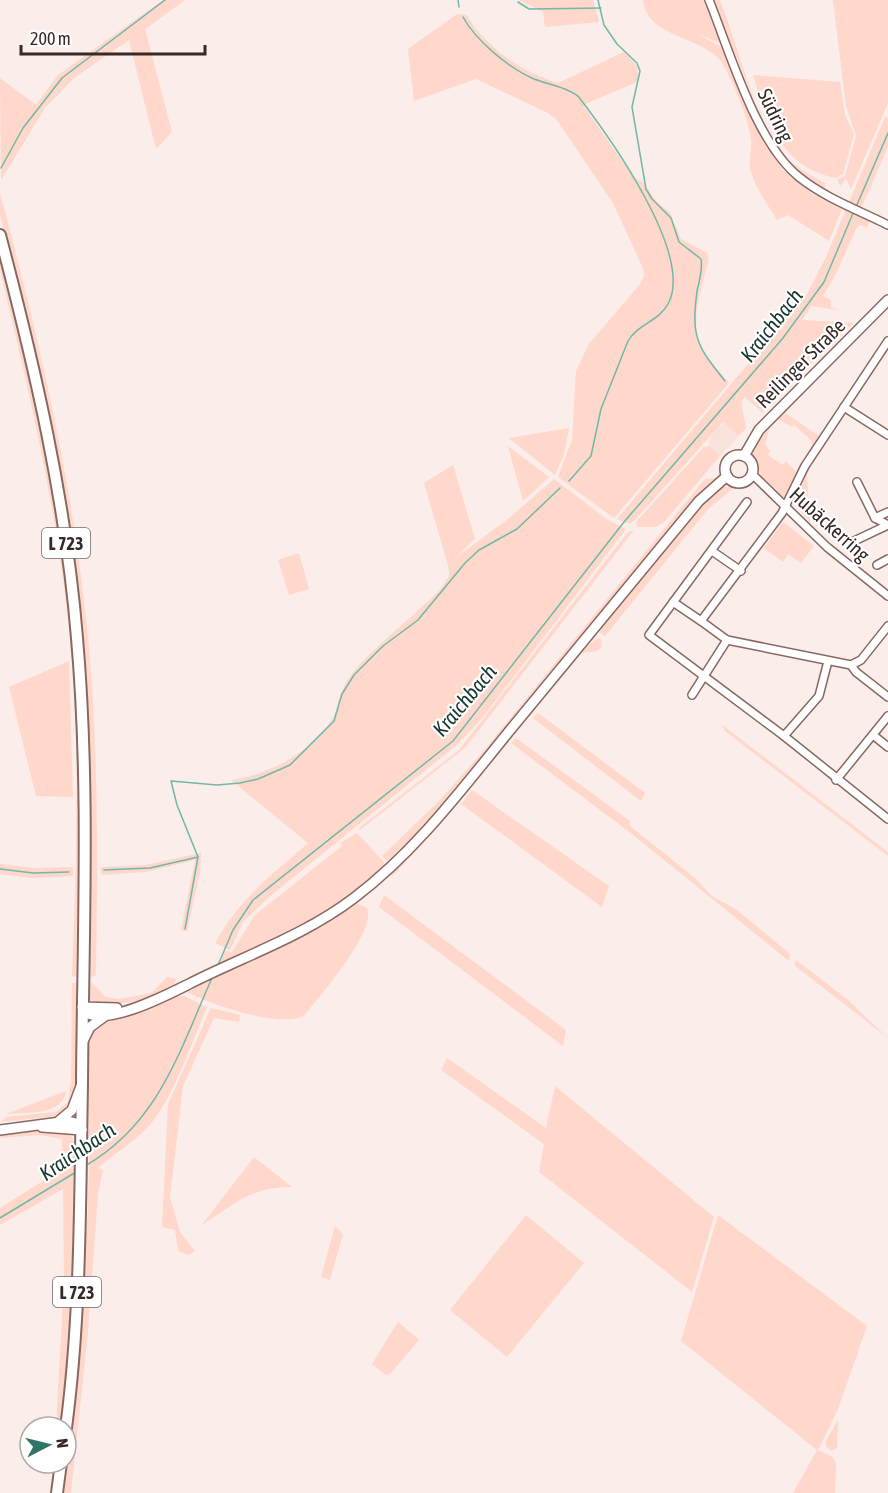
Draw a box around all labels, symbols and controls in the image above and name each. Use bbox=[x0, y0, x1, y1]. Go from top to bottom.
scale bar bbox=[21, 18, 206, 56]
text: 200 m bbox=[30, 28, 71, 49]
street label: Südring bbox=[753, 85, 799, 146]
water label: Kraichbach bbox=[735, 284, 807, 366]
street label: Reilinger Straße bbox=[751, 314, 849, 412]
street label: Hubäckerring bbox=[785, 482, 875, 566]
road number: L 723 bbox=[42, 528, 90, 558]
water label: Kraichbach bbox=[427, 659, 501, 741]
water label: Kraichbach bbox=[35, 1117, 119, 1185]
road number: L 723 bbox=[53, 1277, 101, 1307]
north arrow bbox=[18, 1415, 78, 1475]
text: N bbox=[53, 1437, 72, 1449]

